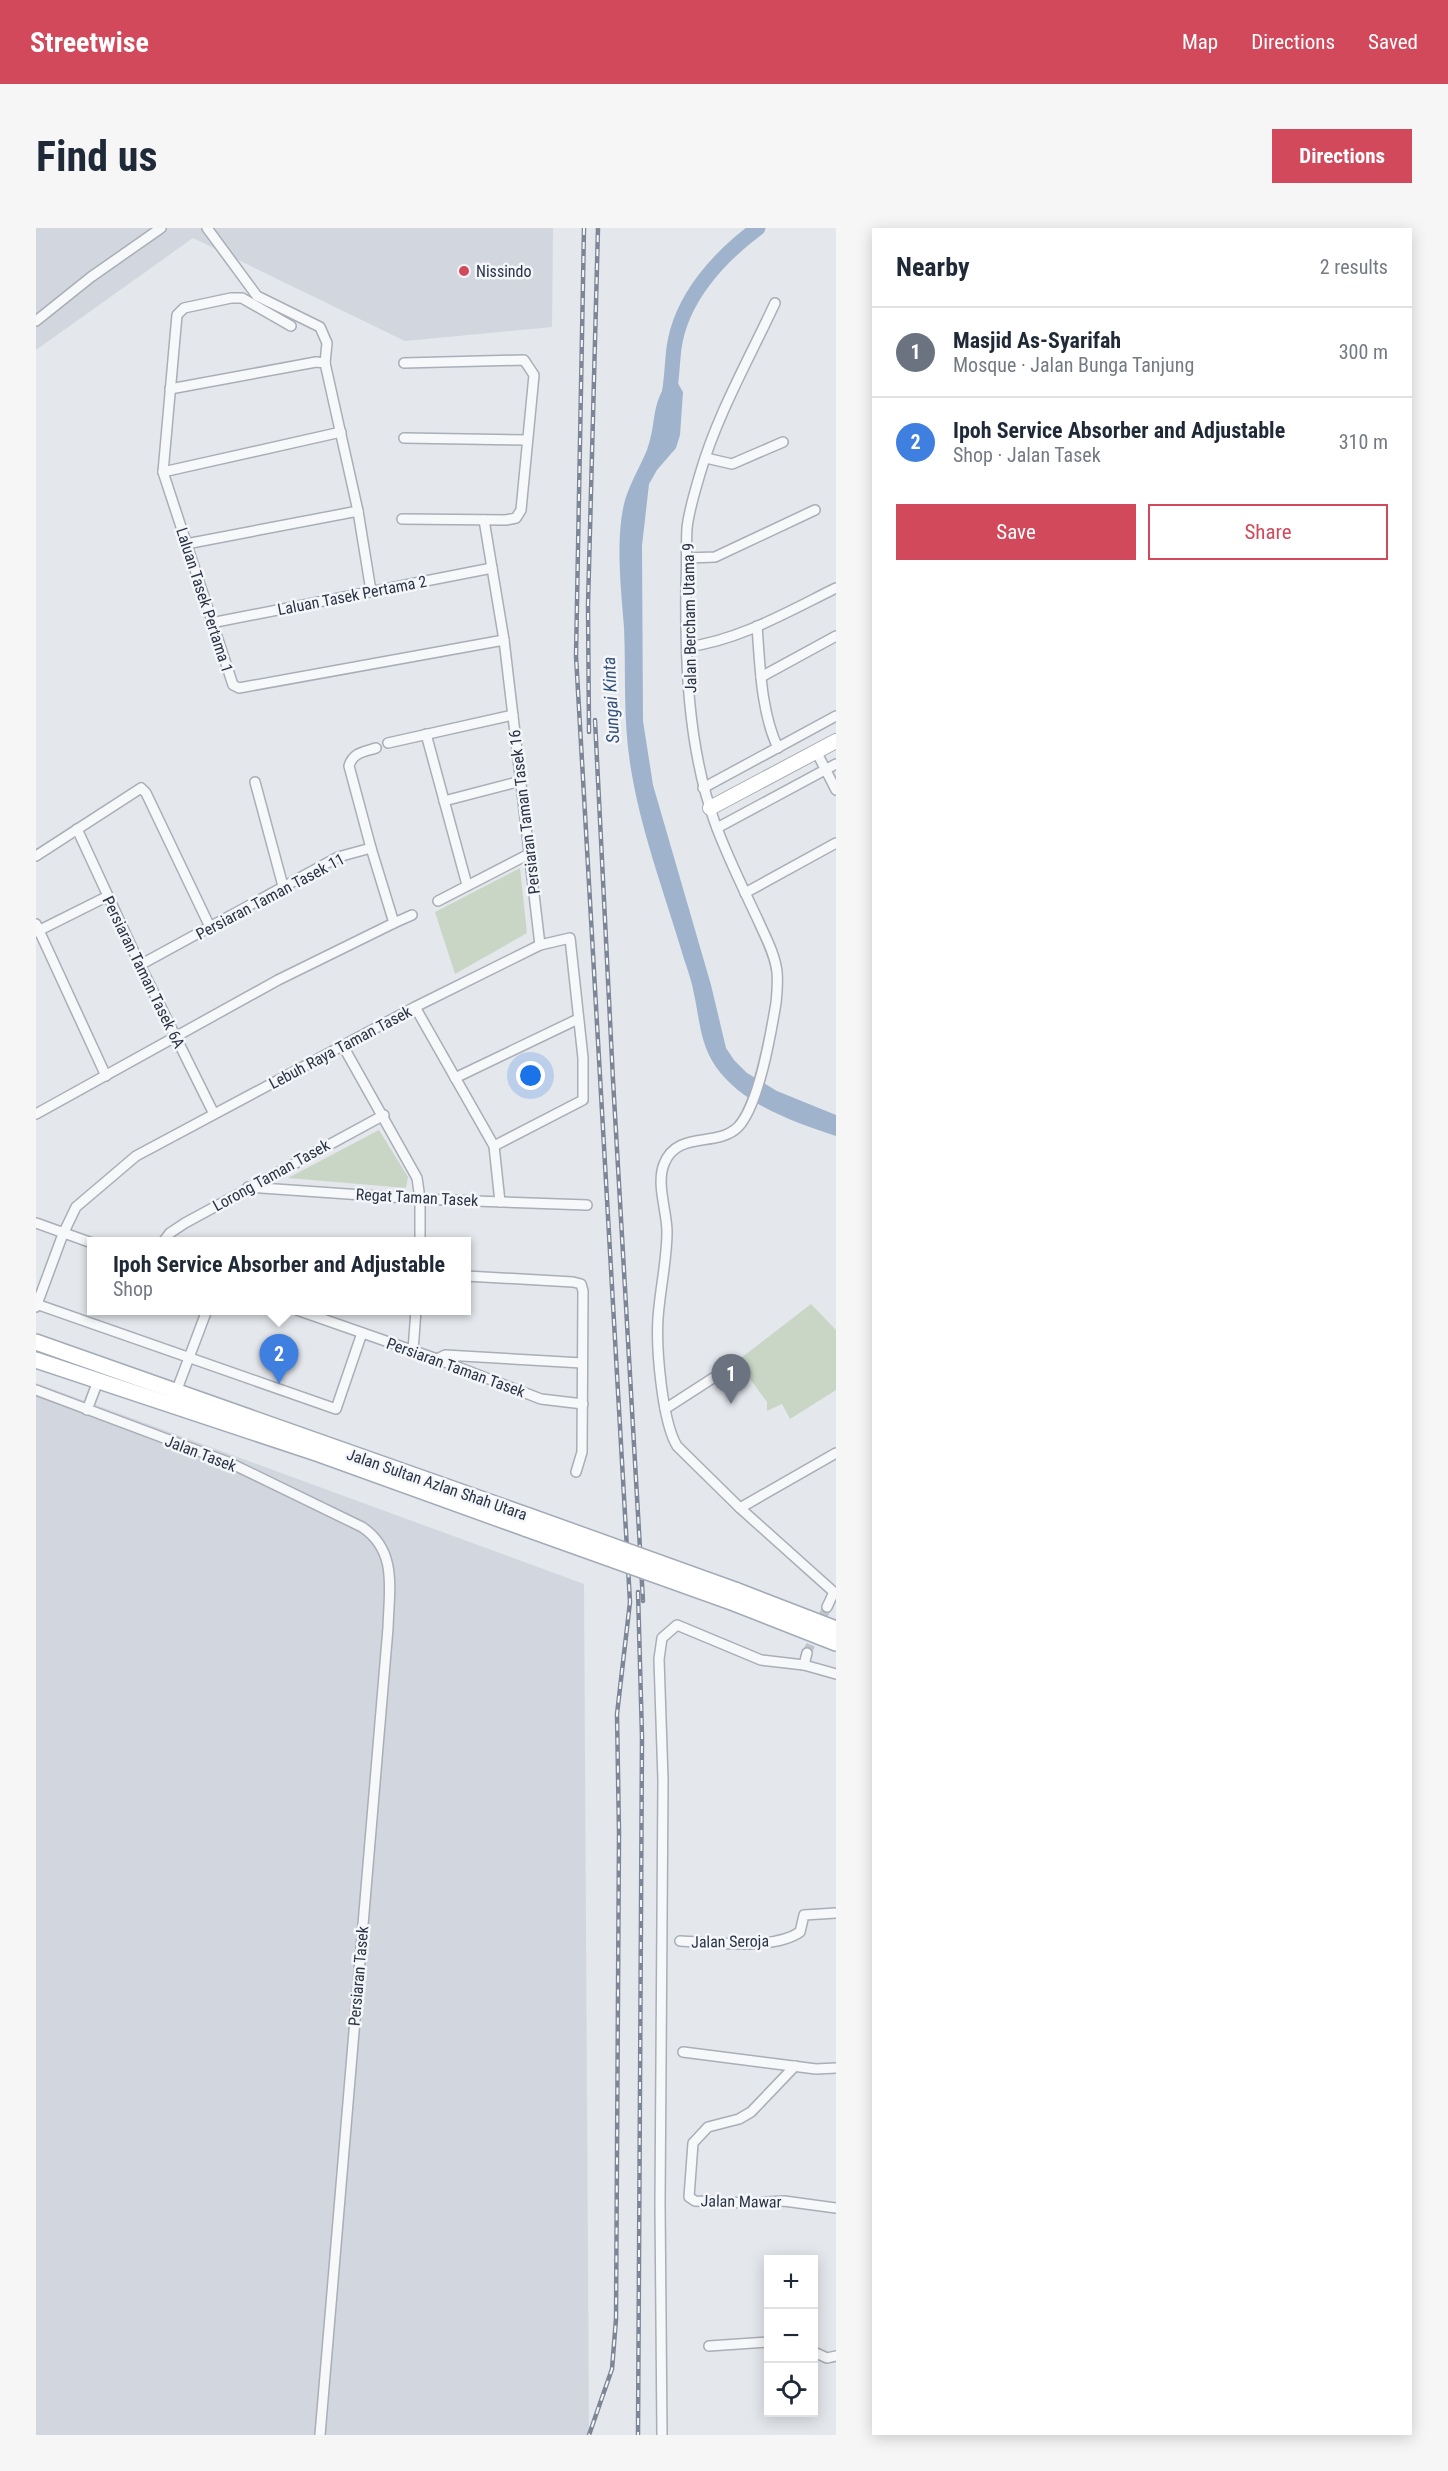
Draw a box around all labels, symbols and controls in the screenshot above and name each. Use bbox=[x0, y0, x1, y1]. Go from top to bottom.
text: Streetwise bbox=[30, 26, 149, 59]
text: Map bbox=[1182, 30, 1218, 54]
text: Directions bbox=[1251, 30, 1335, 54]
text: Saved bbox=[1368, 30, 1418, 54]
button: Directions bbox=[1272, 129, 1412, 183]
text: Find us bbox=[36, 132, 157, 181]
text: Nearby bbox=[896, 252, 970, 282]
text: 2 results bbox=[1320, 255, 1388, 279]
place label: Nissindo bbox=[476, 262, 532, 281]
marker: Nissindo bbox=[457, 264, 471, 278]
text: Masjid As-Syarifah bbox=[953, 328, 1121, 353]
text: 1 bbox=[910, 340, 921, 364]
text: 300 m bbox=[1339, 340, 1388, 364]
text: Mosque · Jalan Bunga Tanjung bbox=[953, 353, 1194, 377]
text: Ipoh Service Absorber and Adjustable bbox=[953, 418, 1285, 443]
text: 2 bbox=[910, 430, 921, 454]
text: 310 m bbox=[1339, 430, 1388, 454]
text: Shop · Jalan Tasek bbox=[953, 443, 1101, 467]
button: Save bbox=[896, 504, 1136, 560]
button: Share bbox=[1148, 504, 1388, 560]
street label: Laluan Tasek Pertama 1 bbox=[172, 525, 237, 675]
street label: Jalan Bercham Utama 9 bbox=[679, 543, 700, 693]
street label: Laluan Tasek Pertama 2 bbox=[276, 572, 428, 619]
water label: Sungai Kinta bbox=[598, 656, 623, 744]
street label: Persiaran Taman Tasek 16 bbox=[505, 728, 544, 895]
street label: Persiaran Taman Tasek 11 bbox=[193, 849, 348, 944]
street label: Persiaran Taman Tasek 6A bbox=[98, 893, 189, 1051]
street label: Lebuh Raya Taman Tasek bbox=[266, 1001, 415, 1093]
your location bbox=[516, 1061, 545, 1090]
street label: Lorong Taman Tasek bbox=[210, 1135, 334, 1215]
street label: Regat Taman Tasek bbox=[355, 1185, 480, 1210]
popup bbox=[87, 1237, 471, 1315]
text: Ipoh Service Absorber and Adjustable bbox=[113, 1252, 445, 1277]
text: Shop bbox=[113, 1277, 153, 1301]
pin: 2 bbox=[260, 1334, 298, 1384]
street label: Persiaran Taman Tasek bbox=[384, 1334, 528, 1402]
pin: 1 bbox=[712, 1354, 750, 1404]
street label: Jalan Tasek bbox=[162, 1431, 240, 1476]
street label: Jalan Sultan Azlan Shah Utara bbox=[344, 1445, 530, 1524]
street label: Persiaran Tasek bbox=[345, 1925, 372, 2027]
street label: Jalan Seroja bbox=[691, 1931, 769, 1952]
street label: Jalan Mawar bbox=[700, 2191, 782, 2212]
map controls bbox=[764, 2255, 818, 2417]
button: + bbox=[764, 2255, 818, 2309]
button: − bbox=[764, 2309, 818, 2363]
button: locate bbox=[764, 2363, 818, 2417]

